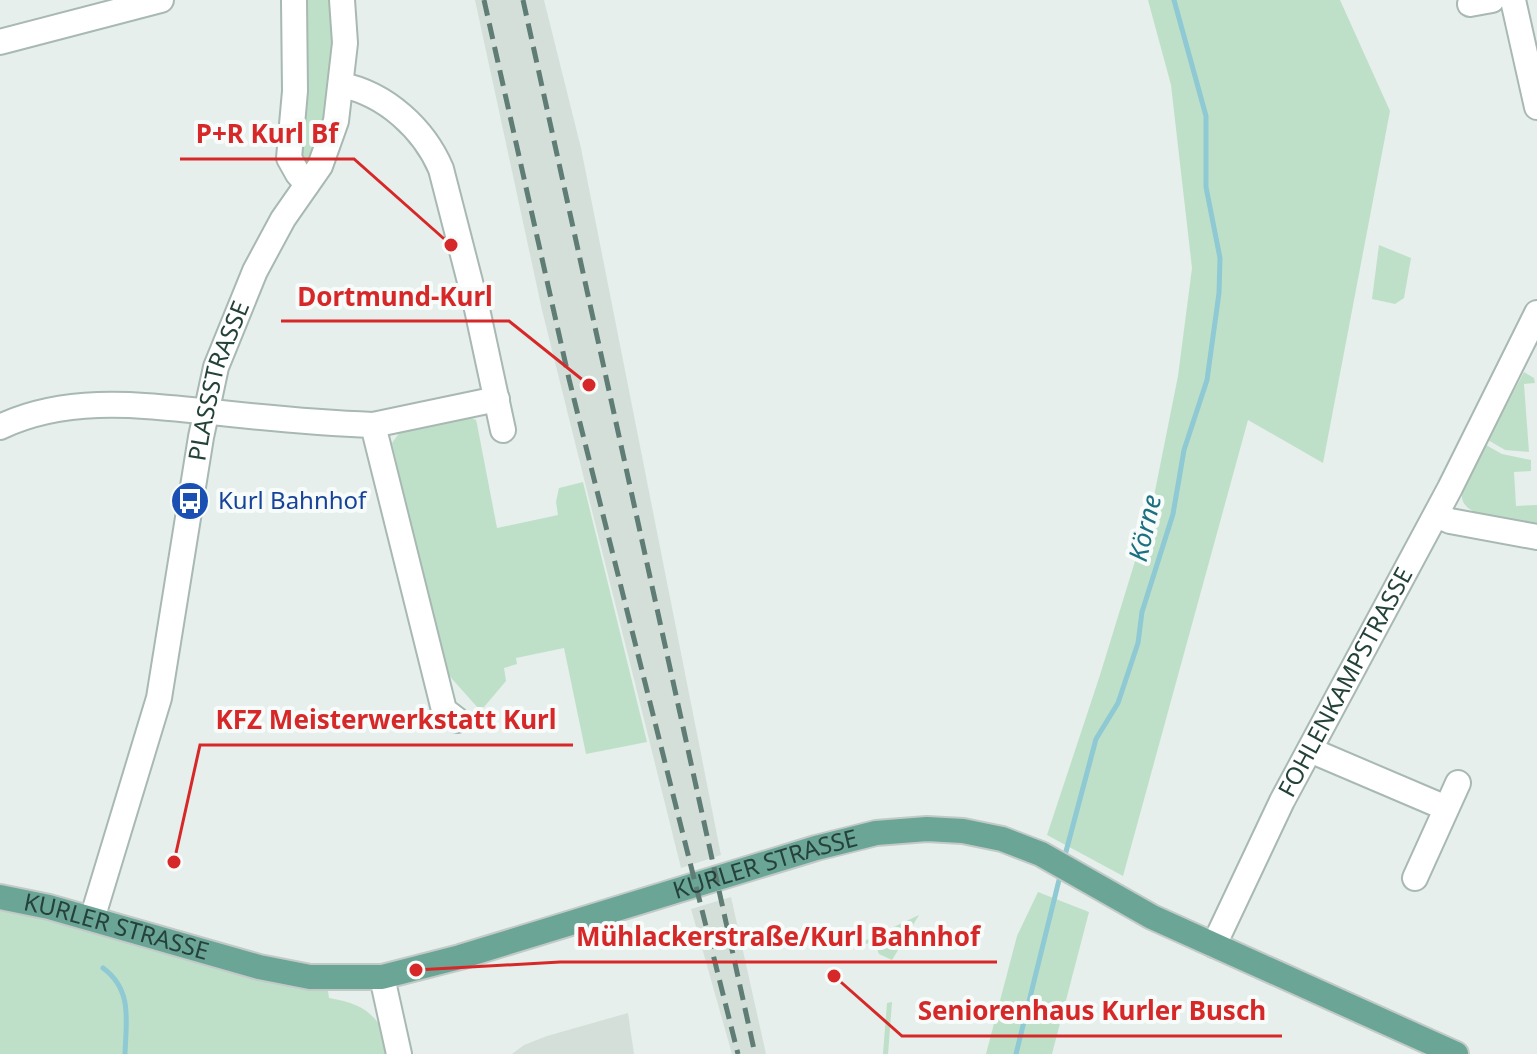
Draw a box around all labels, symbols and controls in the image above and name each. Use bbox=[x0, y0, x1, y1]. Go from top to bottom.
callout: P+R Kurl Bf bbox=[180, 109, 354, 159]
text: P+R Kurl Bf bbox=[196, 115, 340, 151]
callout: Dortmund-Kurl bbox=[281, 271, 509, 321]
text: Dortmund-Kurl bbox=[297, 278, 493, 314]
street label: PLASSSTRASSE bbox=[179, 296, 256, 463]
bus stop icon: Kurl Bahnhof bbox=[169, 480, 211, 522]
place label: Kurl Bahnhof bbox=[218, 483, 368, 516]
water label: Körne bbox=[1119, 491, 1169, 565]
street label: FOHLENKAMPSTRASSE bbox=[1269, 561, 1420, 802]
callout: KFZ Meisterwerkstatt Kurl bbox=[200, 695, 573, 745]
text: KFZ Meisterwerkstatt Kurl bbox=[216, 701, 556, 737]
street label: KURLER STRASSE bbox=[669, 820, 861, 906]
street label: KURLER STRASSE bbox=[21, 884, 213, 967]
callout: Mühlackerstraße/Kurl Bahnhof bbox=[560, 912, 997, 962]
text: Mühlackerstraße/Kurl Bahnhof bbox=[576, 918, 982, 954]
callout: Seniorenhaus Kurler Busch bbox=[902, 986, 1282, 1036]
text: Seniorenhaus Kurler Busch bbox=[918, 992, 1266, 1028]

